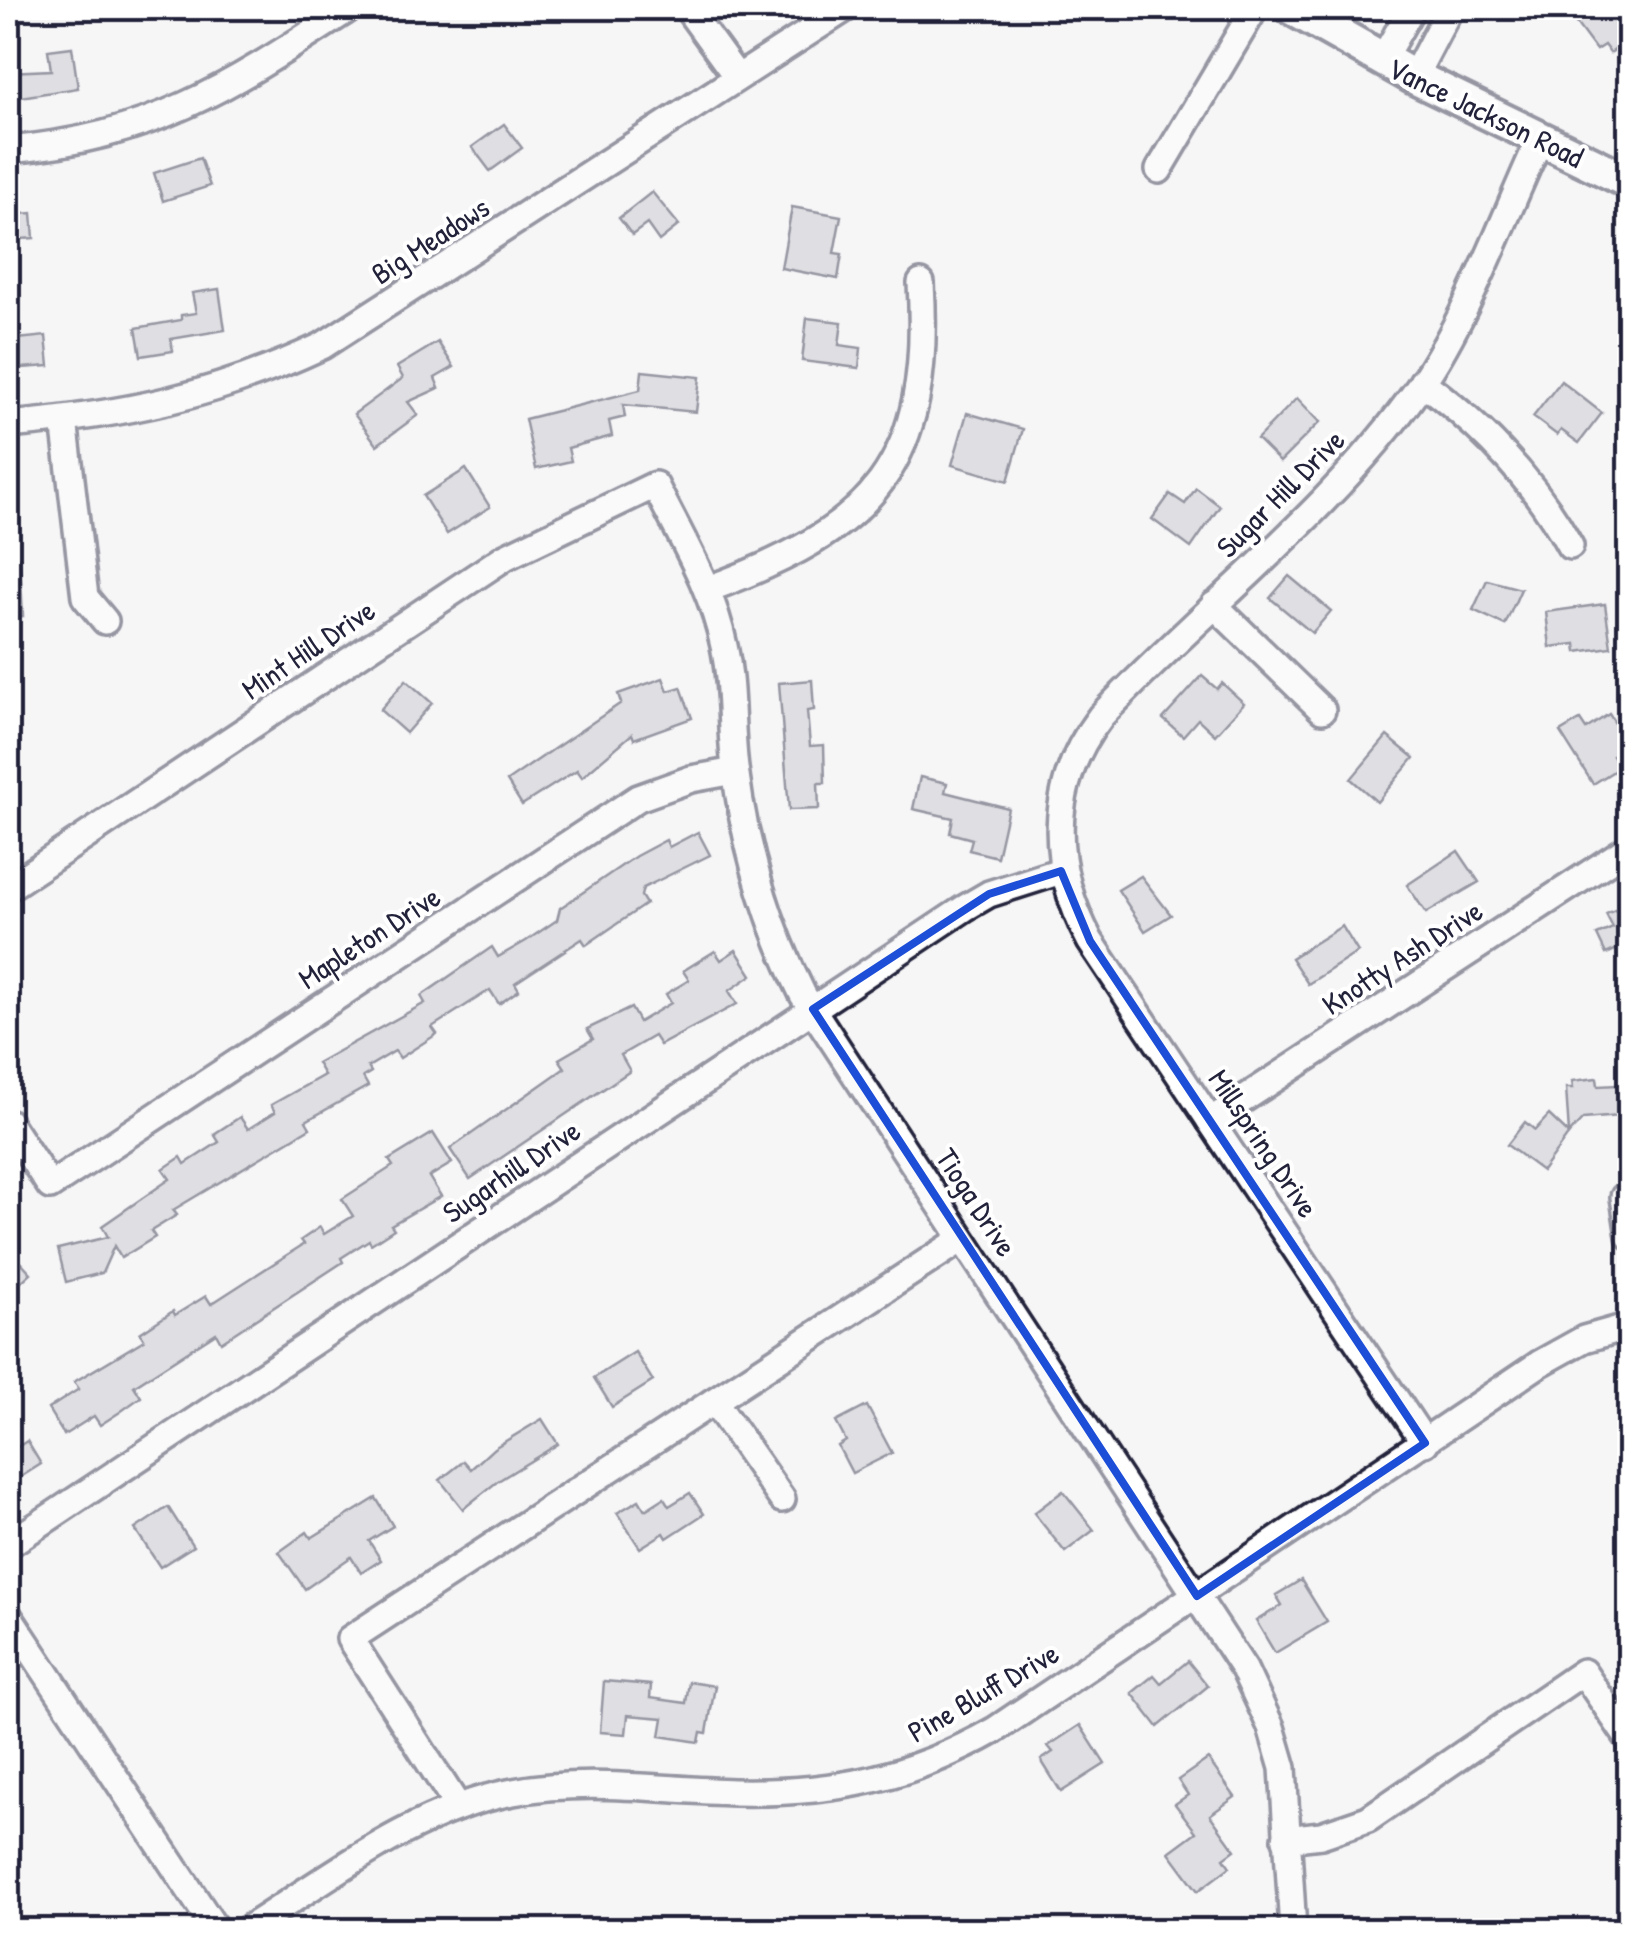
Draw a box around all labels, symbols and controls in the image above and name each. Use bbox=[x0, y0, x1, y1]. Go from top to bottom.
street label: Vance Jackson Road bbox=[1382, 47, 1591, 177]
street label: Big Meadows bbox=[363, 187, 497, 293]
street label: Sugar Hill Drive bbox=[1207, 420, 1353, 566]
street label: Mint Hill Drive bbox=[234, 590, 382, 708]
street label: Mapleton Drive bbox=[290, 876, 448, 998]
street label: Knotty Ash Drive bbox=[1314, 890, 1490, 1024]
street label: Millspring Drive bbox=[1200, 1061, 1328, 1225]
street label: Sugarhill Drive bbox=[434, 1110, 588, 1232]
street label: Tioga Drive bbox=[927, 1140, 1027, 1264]
street label: Pine Bluff Drive bbox=[900, 1633, 1066, 1751]

